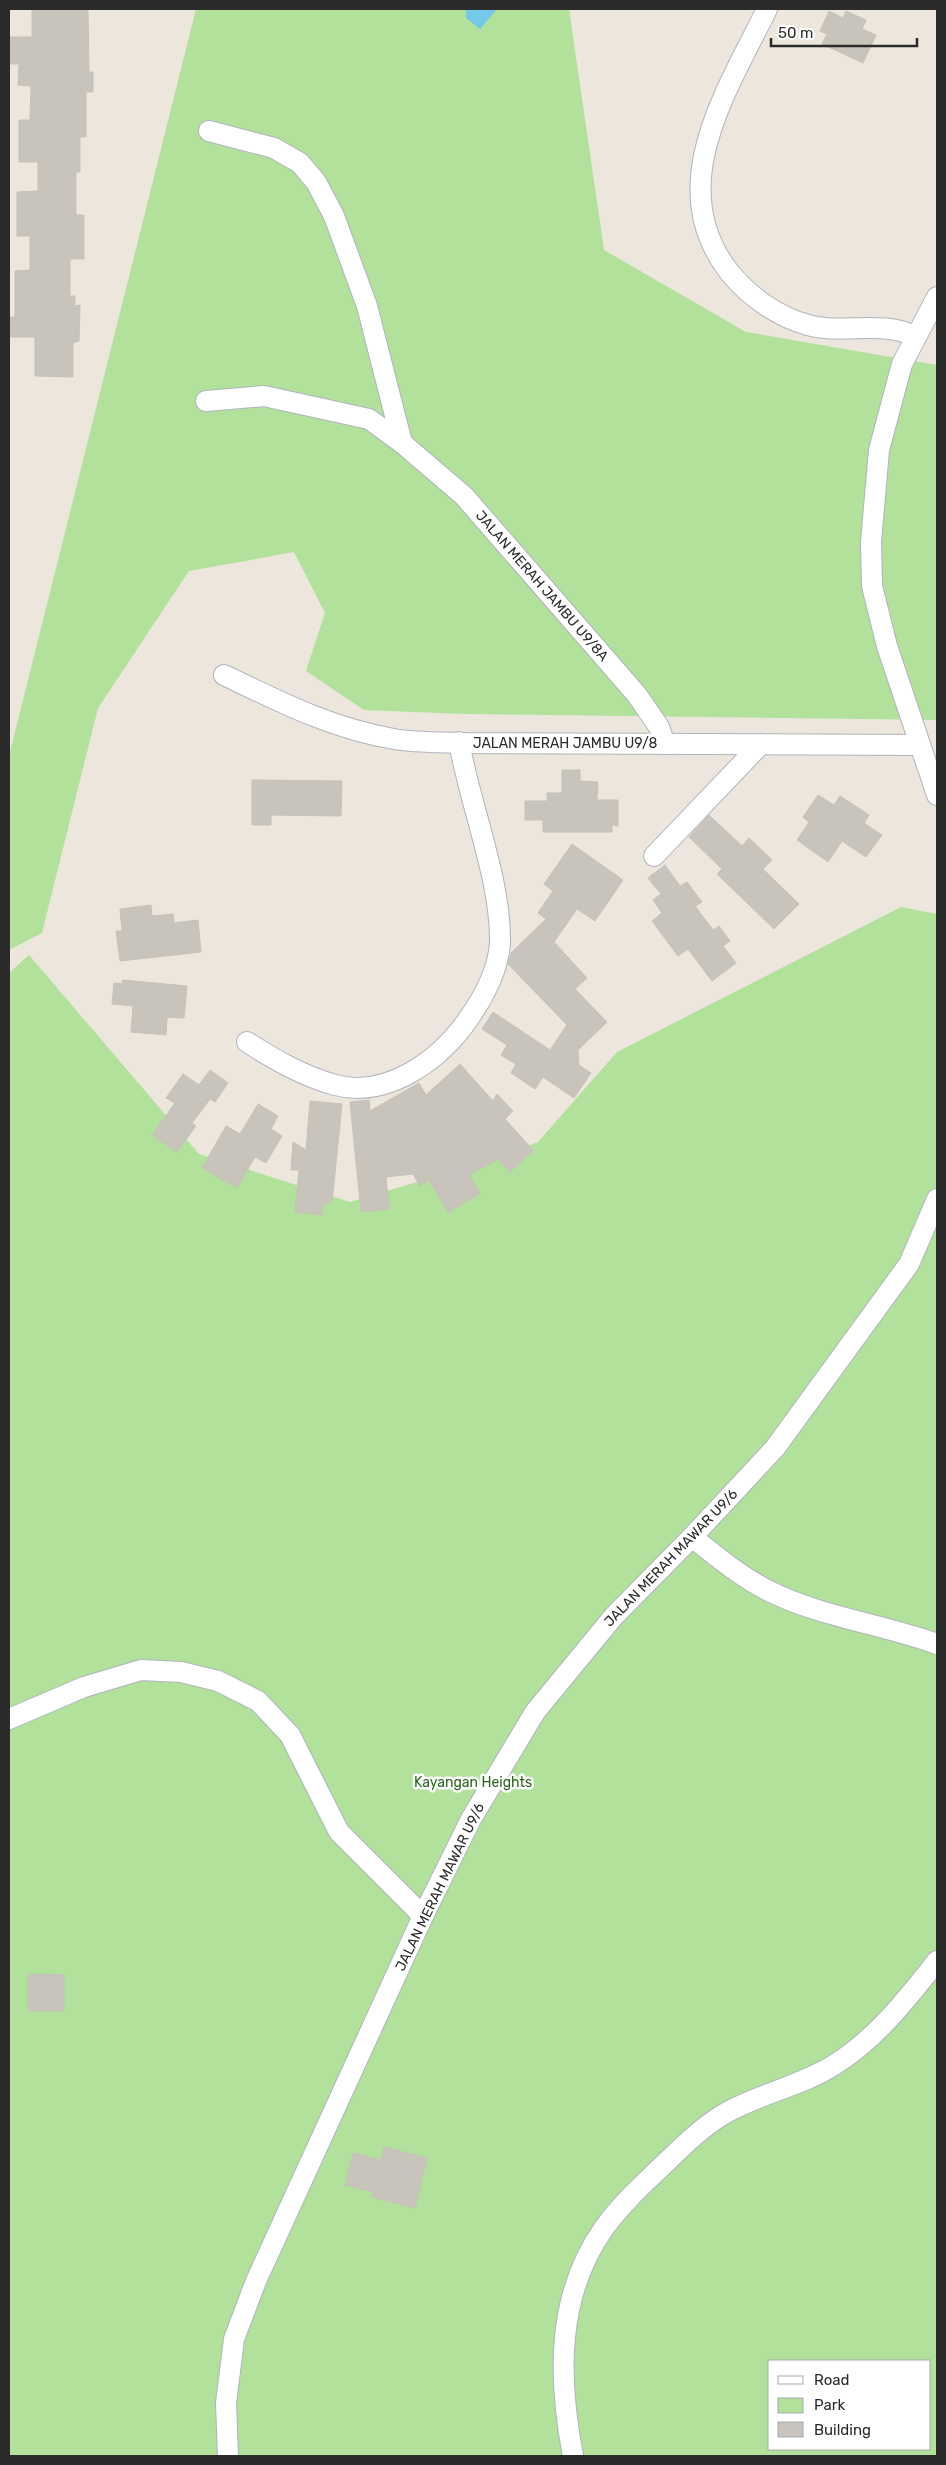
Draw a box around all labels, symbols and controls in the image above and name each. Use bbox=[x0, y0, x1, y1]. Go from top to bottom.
scale bar bbox=[771, 15, 917, 47]
text: 50 m bbox=[778, 24, 813, 42]
street label: JALAN MERAH JAMBU U9/8A bbox=[472, 507, 612, 665]
street label: JALAN MERAH JAMBU U9/8 bbox=[473, 735, 657, 752]
street label: JALAN MERAH MAWAR U9/6 bbox=[601, 1486, 741, 1630]
park label: Kayangan Heights bbox=[414, 1774, 532, 1791]
street label: JALAN MERAH MAWAR U9/6 bbox=[392, 1800, 488, 1974]
legend bbox=[768, 2360, 931, 2450]
text: Road bbox=[814, 2371, 850, 2389]
text: Park bbox=[814, 2396, 845, 2414]
text: Building bbox=[814, 2421, 871, 2439]

